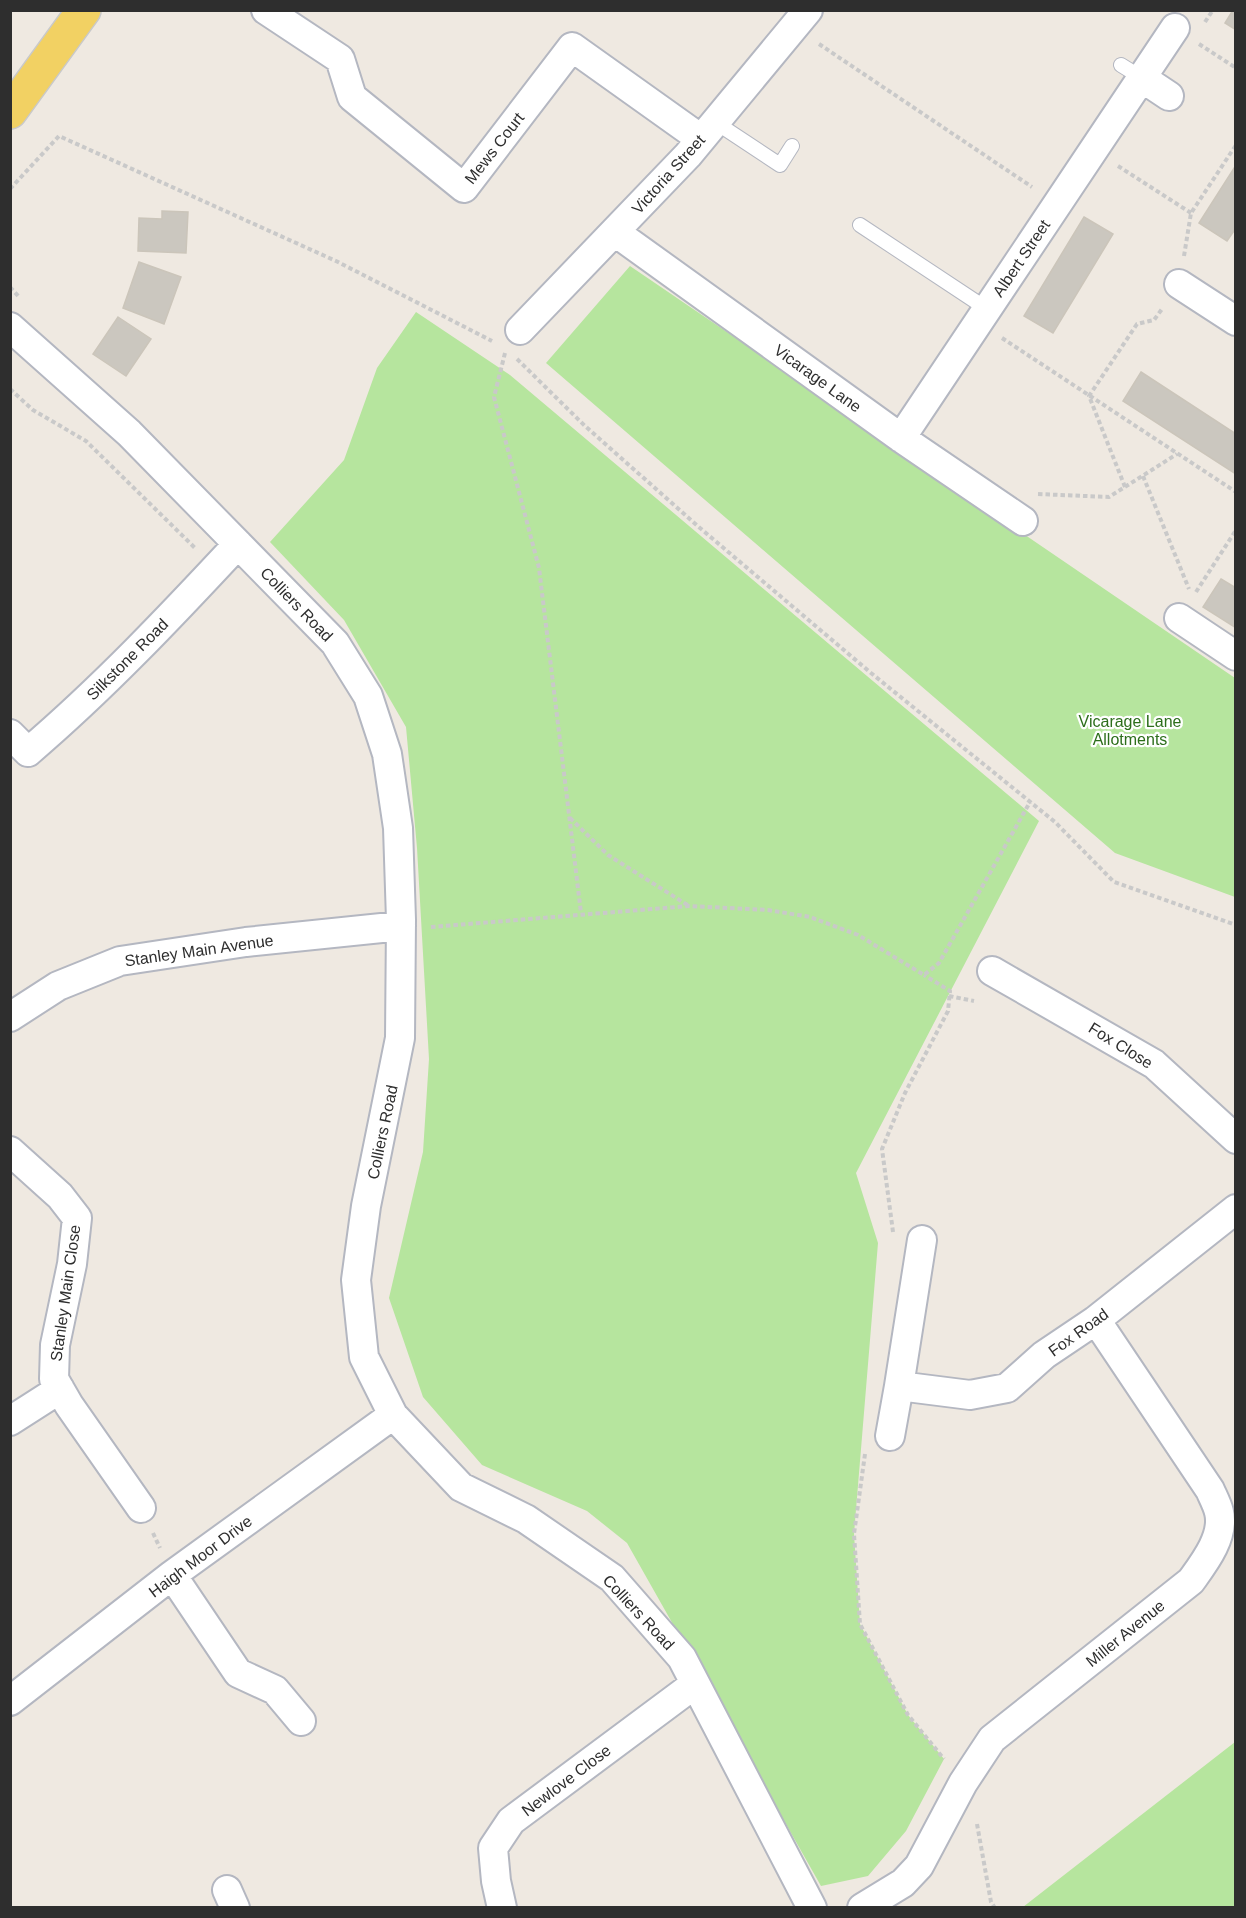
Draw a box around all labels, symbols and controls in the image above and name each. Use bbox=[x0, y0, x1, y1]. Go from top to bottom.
street label: Mews Court bbox=[461, 109, 528, 187]
street label: Victoria Street bbox=[629, 131, 709, 217]
street label: Albert Street bbox=[990, 216, 1054, 300]
street label: Vicarage Lane bbox=[771, 341, 864, 416]
street label: Colliers Road bbox=[257, 564, 336, 645]
street label: Silkstone Road bbox=[83, 615, 171, 703]
park label: Vicarage Lane Allotments bbox=[1079, 713, 1182, 748]
street label: Stanley Main Avenue bbox=[124, 932, 275, 969]
street label: Fox Close bbox=[1086, 1019, 1156, 1072]
street label: Colliers Road bbox=[364, 1083, 401, 1181]
street label: Stanley Main Close bbox=[47, 1224, 84, 1363]
street label: Fox Road bbox=[1045, 1305, 1111, 1360]
street label: Haigh Moor Drive bbox=[145, 1512, 255, 1601]
street label: Colliers Road bbox=[600, 1571, 678, 1653]
street label: Miller Avenue bbox=[1083, 1597, 1168, 1670]
street label: Newlove Close bbox=[519, 1741, 614, 1819]

